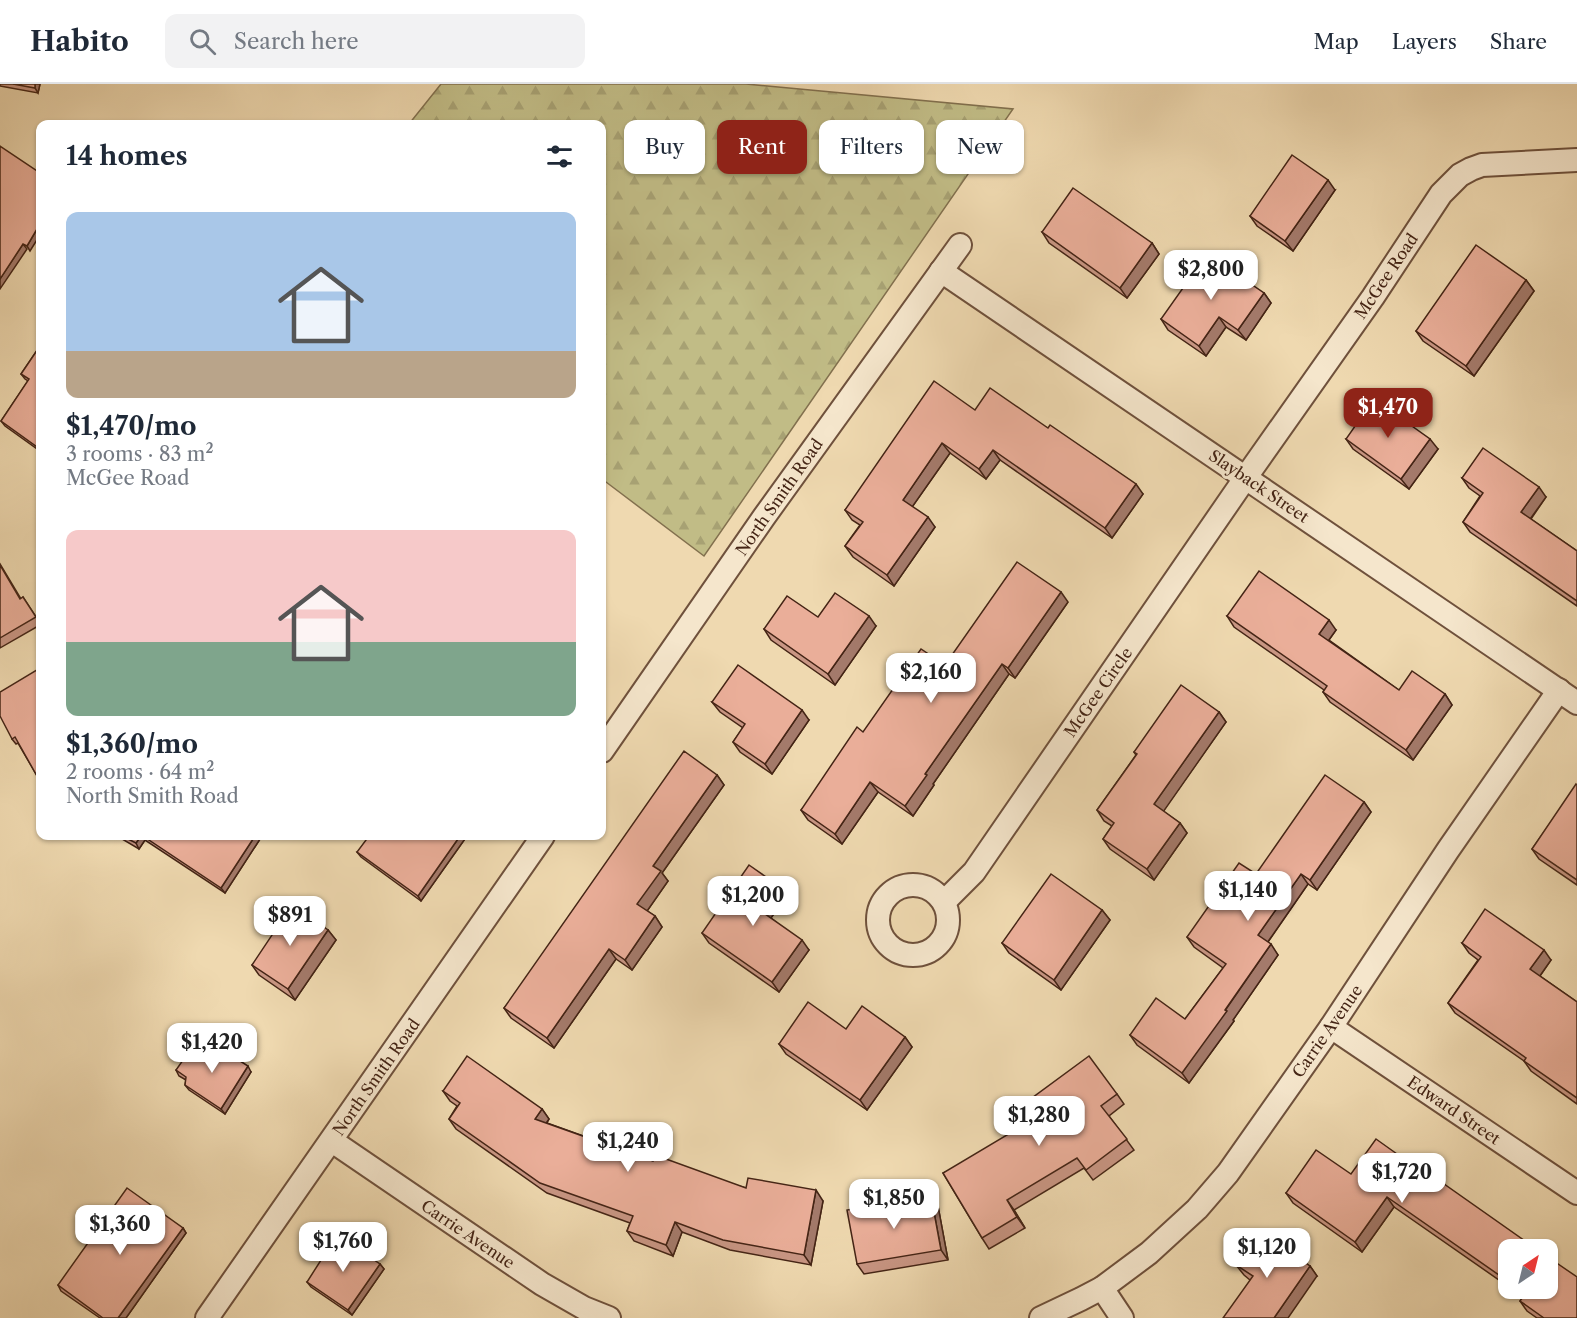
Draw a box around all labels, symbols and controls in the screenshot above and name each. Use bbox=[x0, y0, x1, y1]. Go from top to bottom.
search box bbox=[165, 14, 585, 68]
text: Habito bbox=[30, 24, 129, 58]
icon: search bbox=[186, 25, 219, 58]
text: Search here bbox=[234, 28, 358, 55]
text: Map bbox=[1314, 29, 1359, 54]
text: Layers bbox=[1392, 29, 1457, 54]
text: Share bbox=[1490, 29, 1547, 54]
chip: Buy bbox=[624, 120, 705, 174]
chip: Rent bbox=[717, 120, 807, 174]
chip: Filters bbox=[819, 120, 924, 174]
chip: New bbox=[936, 120, 1024, 174]
text: 14 homes bbox=[66, 140, 188, 172]
icon: filters bbox=[543, 140, 576, 173]
street label: McGee Road bbox=[1350, 229, 1422, 323]
pin: $2,800 bbox=[1162, 250, 1260, 301]
icon: home bbox=[267, 251, 375, 359]
text: $2,800 bbox=[1178, 257, 1244, 281]
pin: $1,470 bbox=[1339, 388, 1437, 439]
text: $1,470 bbox=[1358, 395, 1418, 419]
text: $1,470/mo bbox=[66, 410, 197, 442]
street label: North Smith Road bbox=[731, 434, 827, 559]
text: 3 rooms · 83 m² bbox=[66, 442, 214, 466]
street label: Slayback Street bbox=[1205, 445, 1313, 527]
text: McGee Road bbox=[66, 466, 190, 490]
icon: home bbox=[267, 569, 375, 677]
street label: McGee Circle bbox=[1060, 643, 1136, 741]
pin: $2,160 bbox=[882, 653, 980, 704]
text: $2,160 bbox=[900, 660, 962, 684]
text: $1,360/mo bbox=[66, 728, 198, 760]
text: 2 rooms · 64 m² bbox=[66, 760, 215, 784]
text: North Smith Road bbox=[66, 784, 239, 808]
pin: $1,140 bbox=[1199, 871, 1297, 922]
pin: $1,200 bbox=[704, 876, 802, 927]
text: $1,140 bbox=[1218, 878, 1278, 902]
text: $1,200 bbox=[722, 883, 784, 907]
pin: $891 bbox=[254, 896, 326, 947]
text: $891 bbox=[268, 903, 312, 927]
street label: Carrie Avenue bbox=[1288, 981, 1366, 1081]
street label: North Smith Road bbox=[328, 1014, 424, 1139]
pin: $1,420 bbox=[163, 1023, 261, 1074]
text: $1,420 bbox=[181, 1030, 243, 1054]
street label: Edward Street bbox=[1404, 1072, 1505, 1149]
pin: $1,280 bbox=[990, 1096, 1088, 1147]
text: $1,280 bbox=[1008, 1103, 1070, 1127]
pin: $1,240 bbox=[579, 1122, 677, 1173]
text: $1,240 bbox=[597, 1129, 659, 1153]
pin: $1,720 bbox=[1353, 1153, 1451, 1204]
text: $1,720 bbox=[1372, 1160, 1432, 1184]
pin: $1,850 bbox=[845, 1179, 943, 1230]
text: $1,850 bbox=[863, 1186, 925, 1210]
street label: Carrie Avenue bbox=[417, 1195, 519, 1273]
pin: $1,360 bbox=[71, 1205, 169, 1256]
text: $1,360 bbox=[89, 1212, 151, 1236]
pin: $1,760 bbox=[294, 1222, 392, 1273]
pin: $1,120 bbox=[1218, 1228, 1316, 1279]
text: $1,760 bbox=[313, 1229, 373, 1253]
text: $1,120 bbox=[1237, 1235, 1297, 1259]
north arrow bbox=[1498, 1239, 1558, 1299]
map controls bbox=[1498, 1239, 1558, 1299]

